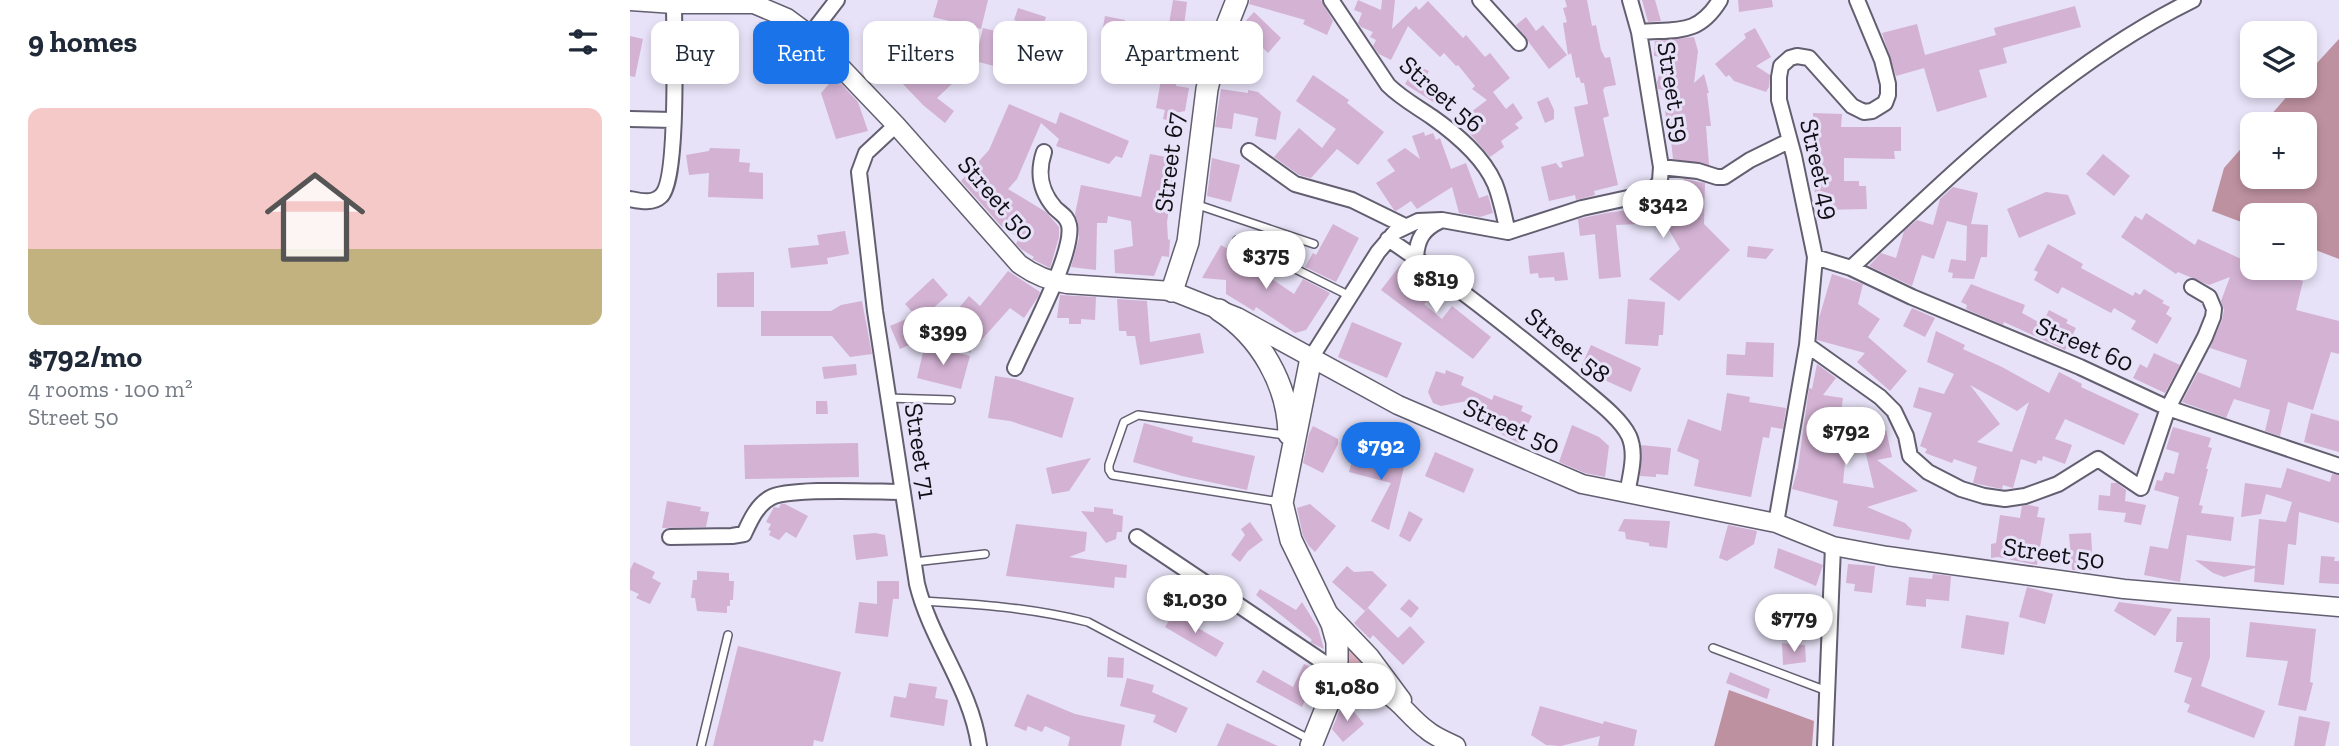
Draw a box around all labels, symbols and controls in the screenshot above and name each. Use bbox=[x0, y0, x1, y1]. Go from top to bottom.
chip: Buy bbox=[651, 21, 739, 84]
chip: Rent bbox=[753, 21, 849, 84]
chip: Filters bbox=[863, 21, 979, 84]
chip: New bbox=[993, 21, 1087, 84]
chip: Apartment bbox=[1101, 21, 1263, 84]
map controls bbox=[2240, 21, 2317, 280]
button: layers bbox=[2240, 21, 2317, 98]
icon: filters bbox=[564, 23, 602, 61]
text: 9 homes bbox=[28, 24, 137, 60]
street label: Street 59 bbox=[1650, 39, 1698, 145]
street label: Street 56 bbox=[1393, 49, 1491, 139]
street label: Street 67 bbox=[1147, 110, 1191, 214]
button: + bbox=[2240, 112, 2317, 189]
street label: Street 49 bbox=[1793, 116, 1847, 222]
street label: Street 50 bbox=[951, 149, 1043, 247]
icon: home bbox=[252, 154, 378, 280]
pin: $342 bbox=[1622, 180, 1704, 240]
text: $342 bbox=[1638, 189, 1688, 217]
button: − bbox=[2240, 203, 2317, 280]
pin: $375 bbox=[1225, 232, 1307, 291]
text: $375 bbox=[1243, 240, 1289, 268]
pin: $819 bbox=[1395, 256, 1477, 315]
text: $819 bbox=[1413, 264, 1459, 292]
street label: Street 58 bbox=[1519, 300, 1617, 390]
pin: $399 bbox=[902, 308, 984, 367]
street label: Street 60 bbox=[2031, 309, 2139, 379]
text: $399 bbox=[919, 316, 967, 344]
text: $792/mo bbox=[28, 339, 142, 375]
text: 4 rooms · 100 m² bbox=[28, 375, 193, 403]
street label: Street 50 bbox=[1459, 390, 1565, 462]
street label: Street 71 bbox=[898, 401, 944, 501]
text: Street 50 bbox=[28, 403, 119, 431]
pin: $792 bbox=[1805, 407, 1887, 467]
text: $792 bbox=[1822, 416, 1870, 444]
pin: $792 bbox=[1340, 422, 1422, 482]
text: $792 bbox=[1357, 431, 1405, 459]
street label: Street 50 bbox=[2001, 530, 2107, 576]
pin: $1,030 bbox=[1138, 576, 1252, 635]
text: $1,030 bbox=[1163, 584, 1227, 612]
pin: $779 bbox=[1753, 594, 1835, 654]
text: $779 bbox=[1771, 603, 1817, 631]
pin: $1,080 bbox=[1290, 664, 1404, 723]
text: $1,080 bbox=[1315, 672, 1379, 700]

